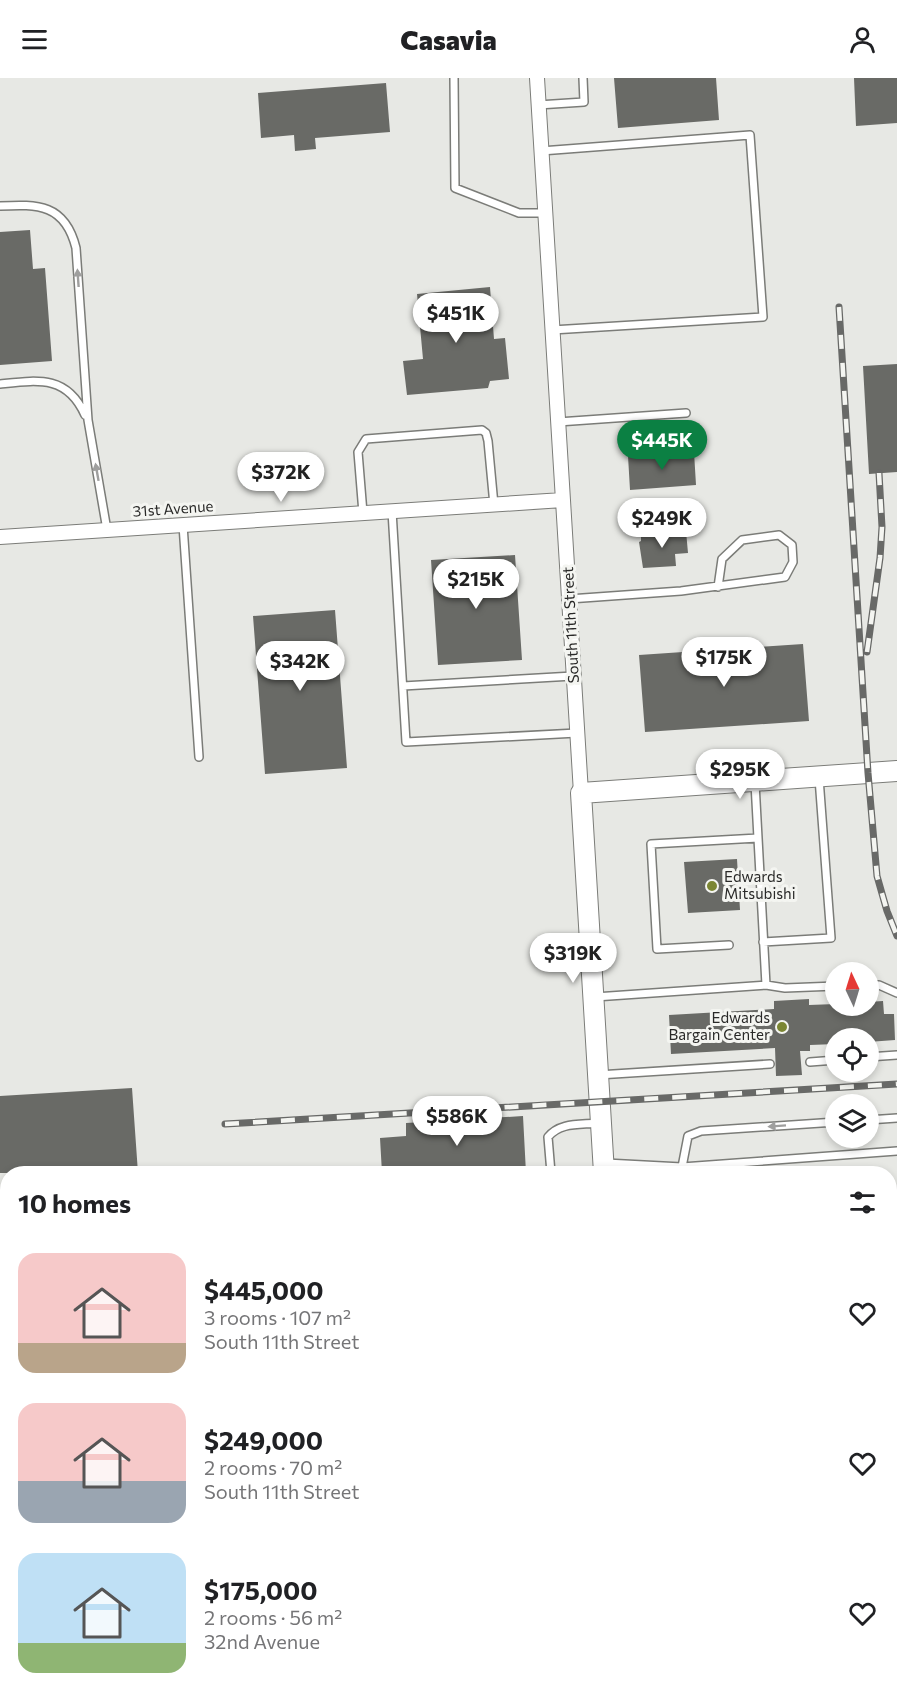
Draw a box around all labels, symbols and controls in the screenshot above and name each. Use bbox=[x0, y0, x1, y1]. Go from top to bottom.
icon: menu bbox=[18, 23, 51, 56]
text: Casavia bbox=[400, 23, 497, 56]
icon: person bbox=[846, 23, 879, 56]
one-way arrow bbox=[73, 269, 83, 288]
pin: $451K bbox=[414, 293, 498, 344]
text: $451K bbox=[427, 300, 485, 324]
pin: $445K bbox=[620, 420, 704, 471]
text: $445K bbox=[631, 427, 693, 451]
pin: $372K bbox=[239, 452, 323, 503]
text: $372K bbox=[251, 459, 311, 483]
one-way arrow bbox=[92, 462, 101, 481]
street label: 31st Avenue bbox=[132, 496, 214, 520]
pin: $249K bbox=[620, 498, 704, 549]
text: $249K bbox=[631, 505, 693, 529]
pin: $215K bbox=[434, 559, 518, 610]
text: $215K bbox=[447, 566, 505, 590]
street label: South 11th Street bbox=[558, 566, 582, 684]
pin: $175K bbox=[682, 637, 766, 688]
pin: $342K bbox=[258, 641, 342, 692]
text: $175K bbox=[695, 644, 753, 668]
text: $342K bbox=[270, 648, 330, 672]
pin: $295K bbox=[698, 749, 782, 800]
text: $295K bbox=[710, 756, 770, 780]
place label: Edwards Mitsubishi bbox=[724, 867, 796, 902]
marker: Edwards Mitsubishi bbox=[705, 879, 719, 893]
pin: $319K bbox=[531, 933, 615, 984]
text: $319K bbox=[544, 940, 602, 964]
north arrow bbox=[825, 962, 879, 1016]
map controls bbox=[825, 962, 879, 1148]
place label: Edwards Bargain Center bbox=[669, 1008, 770, 1043]
marker: Edwards Bargain Center bbox=[775, 1020, 789, 1034]
button: locate bbox=[825, 1028, 879, 1082]
button: layers bbox=[825, 1094, 879, 1148]
pin: $586K bbox=[415, 1096, 499, 1147]
text: $586K bbox=[426, 1103, 488, 1127]
one-way arrow bbox=[768, 1121, 787, 1131]
icon: filters bbox=[846, 1186, 879, 1219]
text: 10 homes bbox=[18, 1187, 131, 1218]
text: $445,000 bbox=[204, 1274, 324, 1305]
icon: home bbox=[66, 1277, 138, 1349]
icon: heart bbox=[846, 1297, 879, 1330]
text: 3 rooms · 107 m² bbox=[204, 1305, 351, 1329]
text: South 11th Street bbox=[204, 1329, 359, 1353]
text: $249,000 bbox=[204, 1424, 323, 1455]
icon: home bbox=[66, 1427, 138, 1499]
icon: heart bbox=[846, 1447, 879, 1480]
text: 2 rooms · 70 m² bbox=[204, 1455, 342, 1479]
text: South 11th Street bbox=[204, 1479, 359, 1503]
text: $175,000 bbox=[204, 1574, 318, 1605]
icon: home bbox=[66, 1577, 138, 1649]
icon: heart bbox=[846, 1597, 879, 1630]
text: 2 rooms · 56 m² bbox=[204, 1605, 342, 1629]
text: 32nd Avenue bbox=[204, 1629, 320, 1653]

